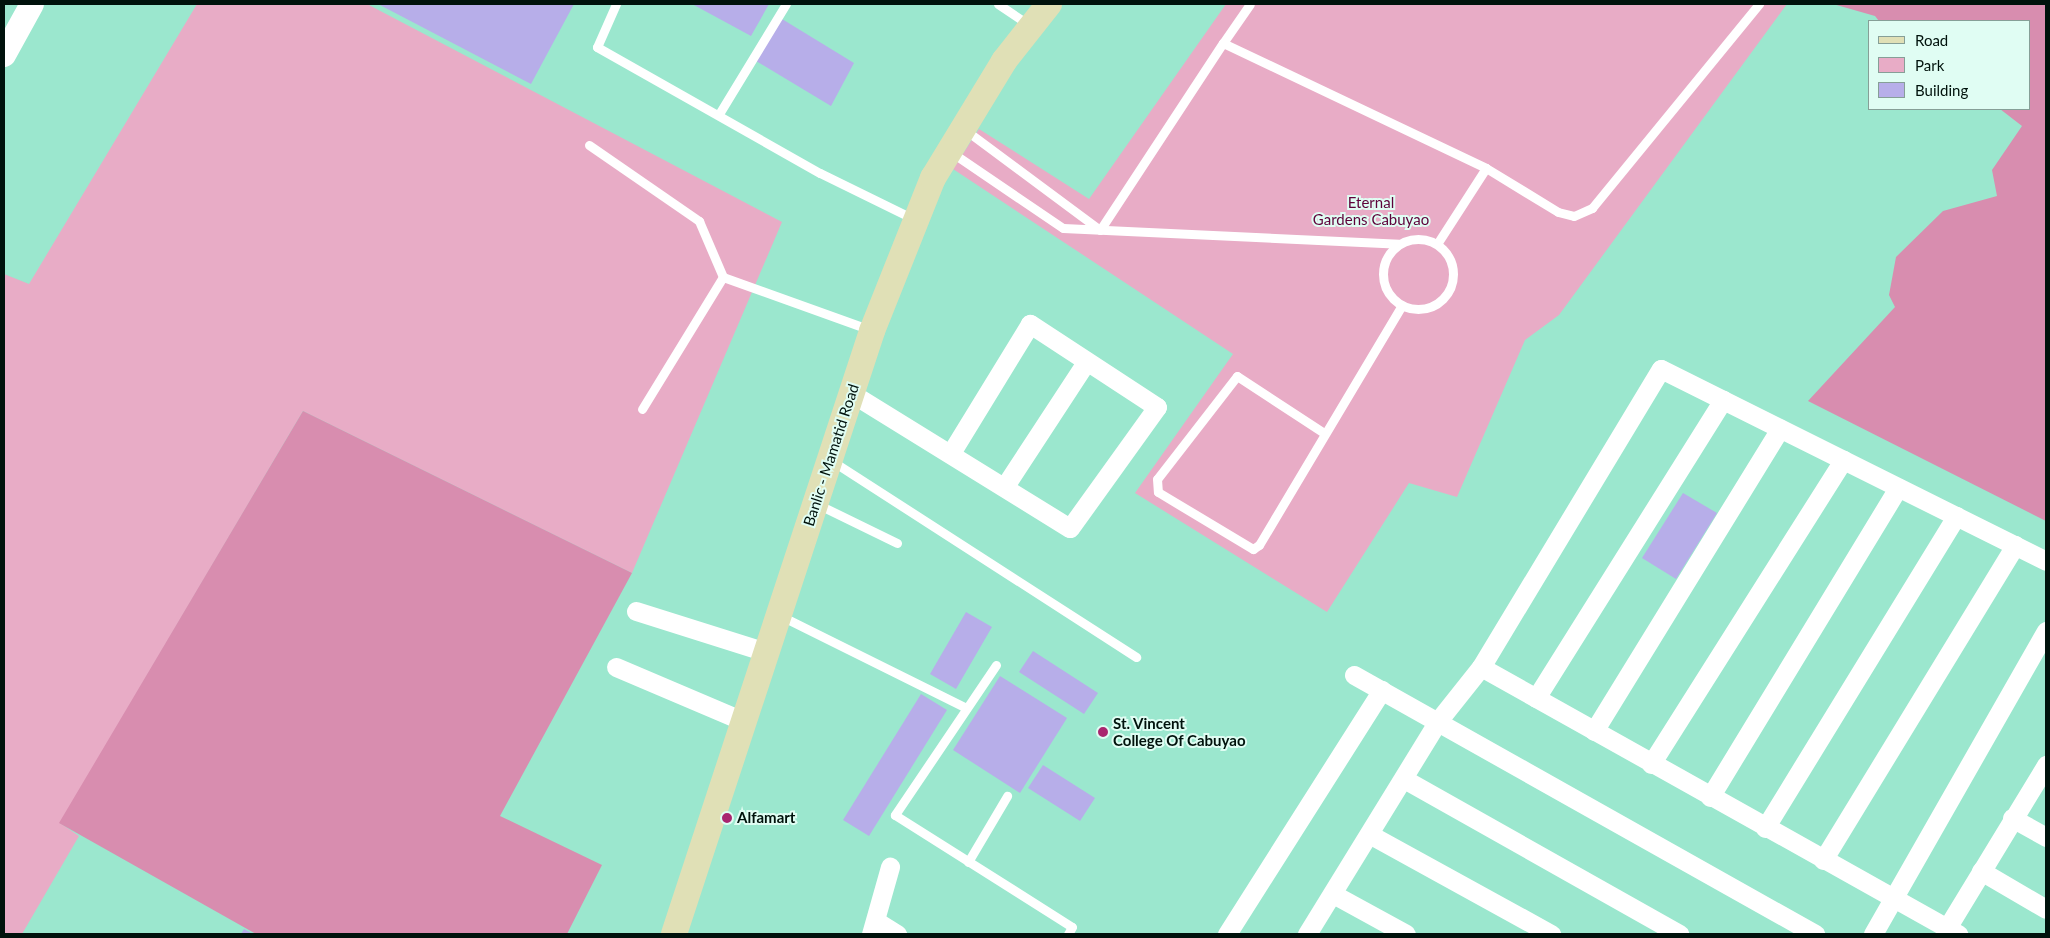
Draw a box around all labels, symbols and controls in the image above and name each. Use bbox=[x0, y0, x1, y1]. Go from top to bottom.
legend bbox=[1868, 20, 2030, 110]
text: Road bbox=[1915, 31, 1948, 49]
text: Park bbox=[1915, 56, 1944, 74]
text: Building bbox=[1915, 81, 1968, 99]
park label: Eternal Gardens Cabuyao bbox=[1313, 193, 1429, 228]
street label: Banlic - Mamatid Road bbox=[799, 382, 863, 528]
place label: St. Vincent College Of Cabuyao bbox=[1113, 714, 1246, 749]
marker: St. Vincent College Of Cabuyao bbox=[1097, 726, 1109, 738]
place label: Alfamart bbox=[737, 809, 795, 827]
marker: Alfamart bbox=[721, 812, 733, 824]

